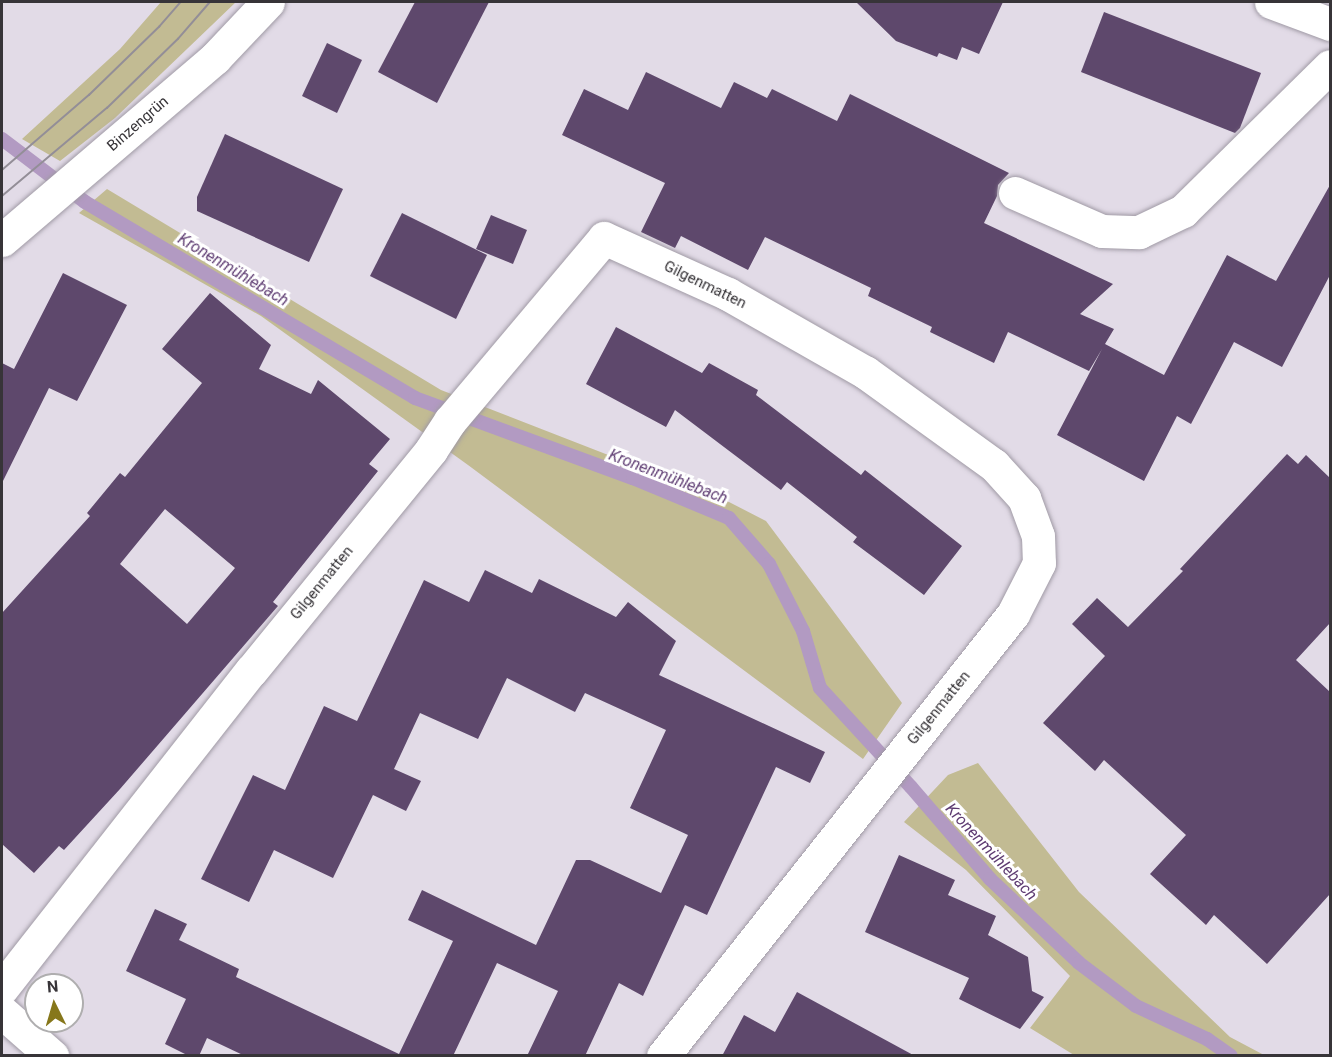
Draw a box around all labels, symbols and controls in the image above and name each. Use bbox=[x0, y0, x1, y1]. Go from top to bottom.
street label: Binzengrün bbox=[104, 93, 172, 155]
water label: Kronenmühlebach bbox=[174, 229, 292, 311]
street label: Gilgenmatten bbox=[661, 257, 749, 313]
water label: Kronenmühlebach bbox=[606, 446, 730, 508]
street label: Gilgenmatten bbox=[287, 543, 357, 623]
street label: Gilgenmatten bbox=[904, 668, 974, 748]
water label: Kronenmühlebach bbox=[941, 800, 1041, 904]
north arrow bbox=[24, 973, 84, 1033]
text: N bbox=[46, 977, 59, 997]

